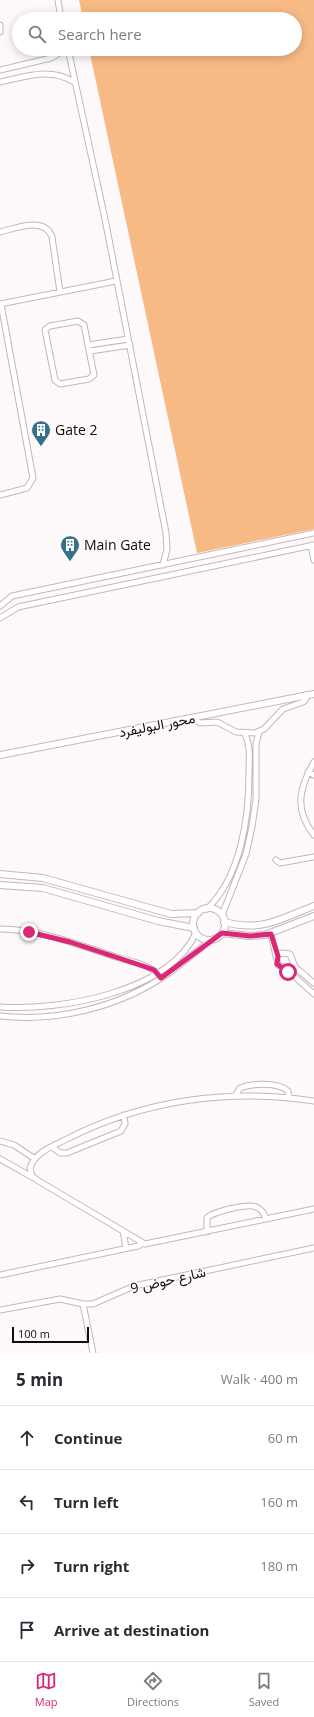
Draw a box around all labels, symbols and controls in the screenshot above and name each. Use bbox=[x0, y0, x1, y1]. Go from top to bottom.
search box bbox=[12, 12, 302, 56]
icon: search bbox=[26, 23, 48, 45]
text: Search here bbox=[58, 24, 142, 44]
building icon: Gate 2 bbox=[30, 419, 52, 447]
place label: Gate 2 bbox=[55, 420, 97, 439]
building icon: Main Gate bbox=[59, 534, 81, 562]
place label: Main Gate bbox=[84, 535, 151, 554]
street label: محور البوليفرد bbox=[117, 708, 197, 741]
route end bbox=[20, 923, 38, 941]
route start bbox=[279, 963, 297, 981]
street label: شارع حوض 9 bbox=[128, 1262, 208, 1299]
scale bar bbox=[12, 1325, 89, 1344]
text: 100 m bbox=[18, 1326, 50, 1341]
text: 5 min bbox=[16, 1368, 63, 1391]
text: Walk · 400 m bbox=[221, 1370, 298, 1388]
icon: ahead bbox=[16, 1427, 38, 1449]
text: Continue bbox=[54, 1428, 122, 1448]
text: 60 m bbox=[268, 1429, 298, 1447]
icon: left bbox=[16, 1491, 38, 1513]
text: Turn left bbox=[54, 1492, 119, 1512]
text: 160 m bbox=[260, 1493, 298, 1511]
icon: right bbox=[16, 1555, 38, 1577]
text: Turn right bbox=[54, 1556, 129, 1576]
text: 180 m bbox=[260, 1557, 298, 1575]
icon: arrive bbox=[16, 1619, 38, 1641]
text: Arrive at destination bbox=[54, 1620, 209, 1640]
tab: Map bbox=[35, 1670, 58, 1709]
tab: Directions bbox=[127, 1670, 179, 1709]
tab: Saved bbox=[249, 1670, 279, 1709]

